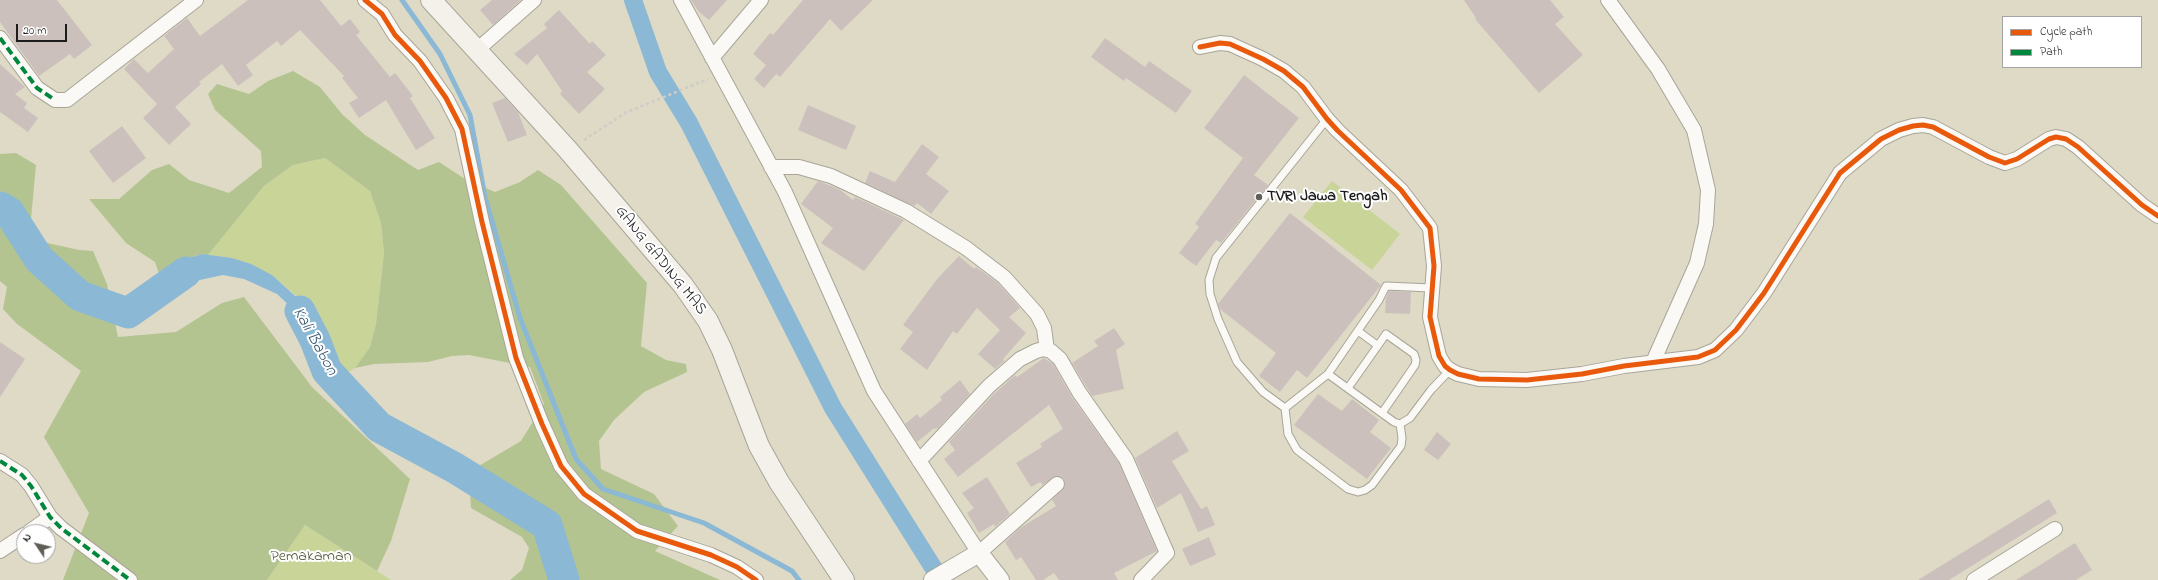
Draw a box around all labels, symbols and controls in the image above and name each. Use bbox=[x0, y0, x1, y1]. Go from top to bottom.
scale bar bbox=[18, 16, 69, 42]
legend bbox=[2002, 16, 2142, 68]
text: 20 m bbox=[23, 22, 46, 40]
text: Cycle path bbox=[2040, 23, 2092, 41]
text: Path bbox=[2040, 43, 2062, 61]
place label: TVRI Jawa Tengah bbox=[1267, 187, 1388, 207]
marker: TVRI Jawa Tengah bbox=[1254, 192, 1264, 202]
street label: GANG GADING MAS bbox=[610, 203, 710, 319]
water label: Kali Babon bbox=[287, 305, 341, 379]
north arrow bbox=[16, 524, 56, 564]
text: N bbox=[18, 530, 36, 545]
park label: Pemakaman bbox=[270, 547, 352, 567]

